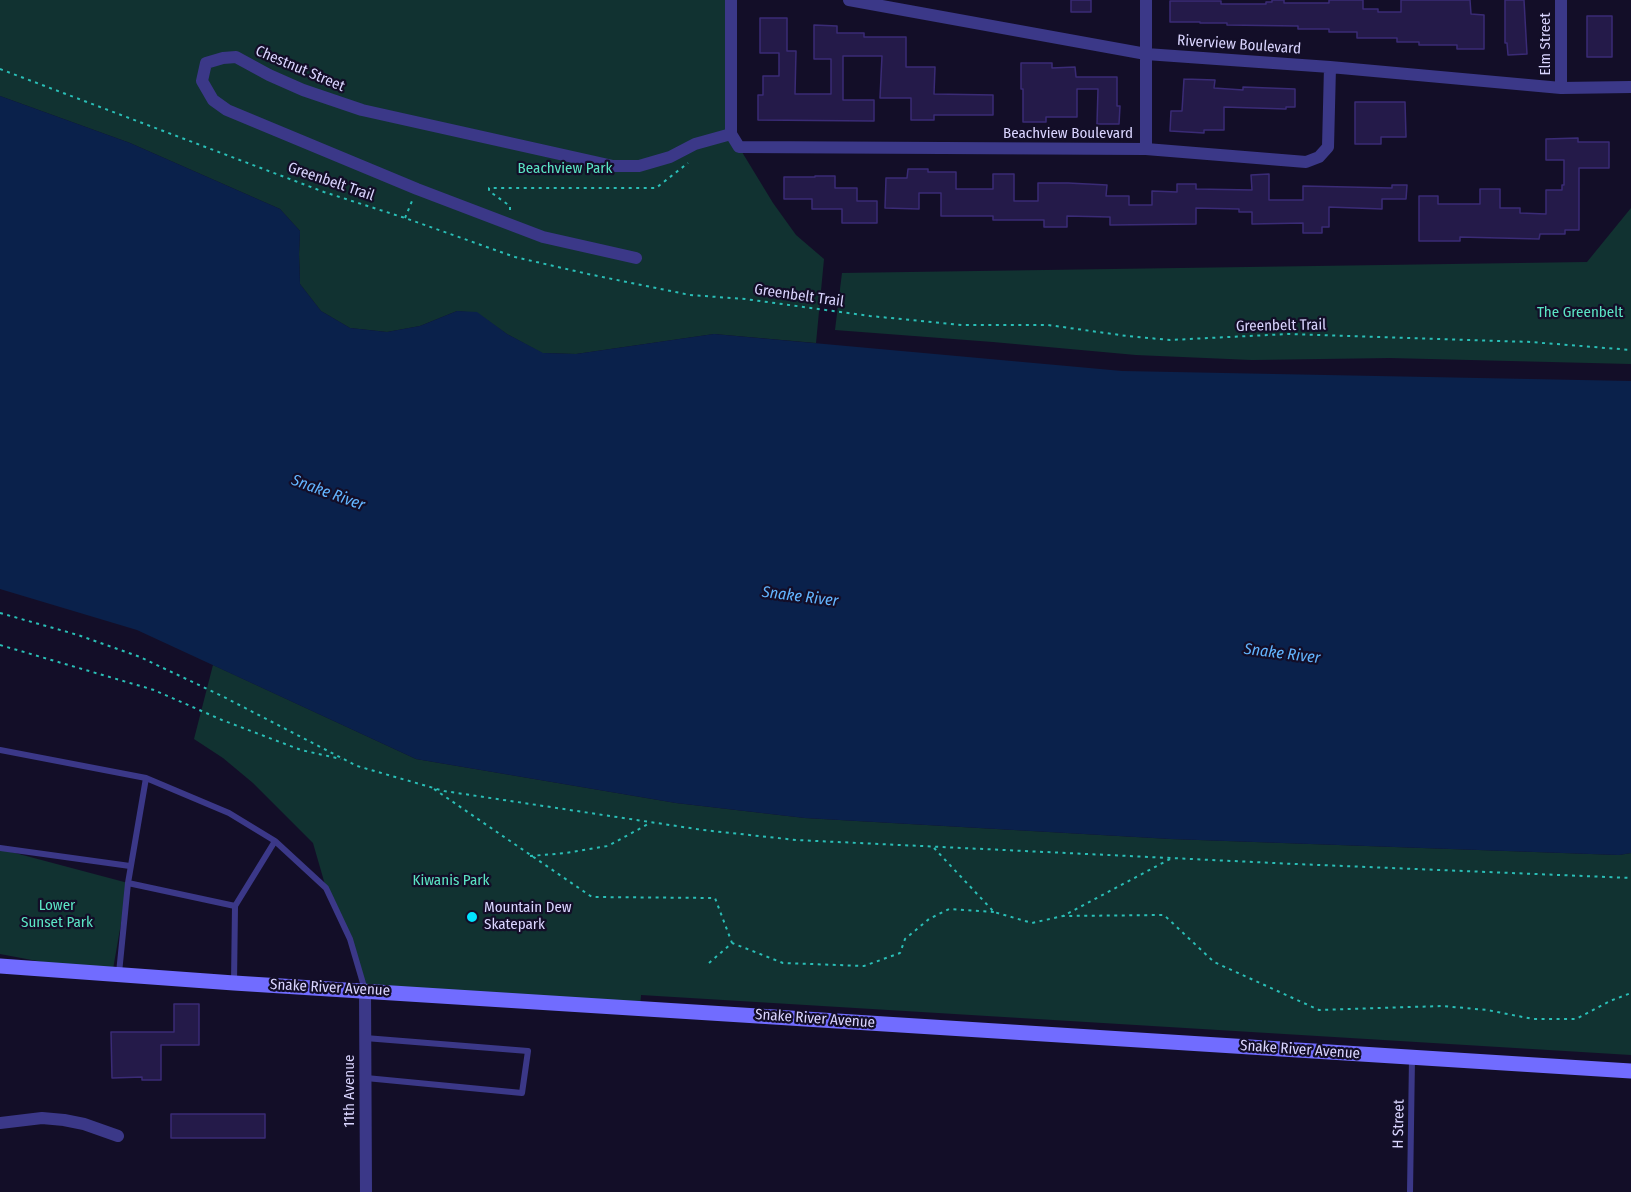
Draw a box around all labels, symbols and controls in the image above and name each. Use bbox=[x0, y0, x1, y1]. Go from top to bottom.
street label: Elm Street bbox=[1537, 13, 1555, 75]
street label: Riverview Boulevard bbox=[1176, 32, 1302, 58]
street label: Chestnut Street bbox=[253, 42, 347, 96]
street label: Beachview Boulevard bbox=[1003, 125, 1133, 143]
street label: Greenbelt Trail bbox=[285, 159, 377, 205]
park label: Beachview Park bbox=[518, 160, 612, 178]
street label: Greenbelt Trail bbox=[753, 281, 845, 311]
park label: The Greenbelt bbox=[1537, 304, 1623, 322]
street label: Greenbelt Trail bbox=[1236, 316, 1326, 336]
water label: Snake River bbox=[289, 471, 367, 515]
water label: Snake River bbox=[761, 583, 839, 611]
water label: Snake River bbox=[1243, 640, 1321, 668]
park label: Kiwanis Park bbox=[413, 872, 489, 890]
park label: Lower Sunset Park bbox=[21, 897, 93, 932]
place label: Mountain Dew Skatepark bbox=[484, 899, 572, 934]
marker: Mountain Dew Skatepark bbox=[465, 910, 479, 924]
street label: Snake River Avenue bbox=[269, 976, 391, 1000]
street label: Snake River Avenue bbox=[754, 1006, 876, 1032]
street label: Snake River Avenue bbox=[1239, 1037, 1361, 1063]
street label: 11th Avenue bbox=[341, 1055, 359, 1127]
street label: H Street bbox=[1390, 1099, 1408, 1149]

